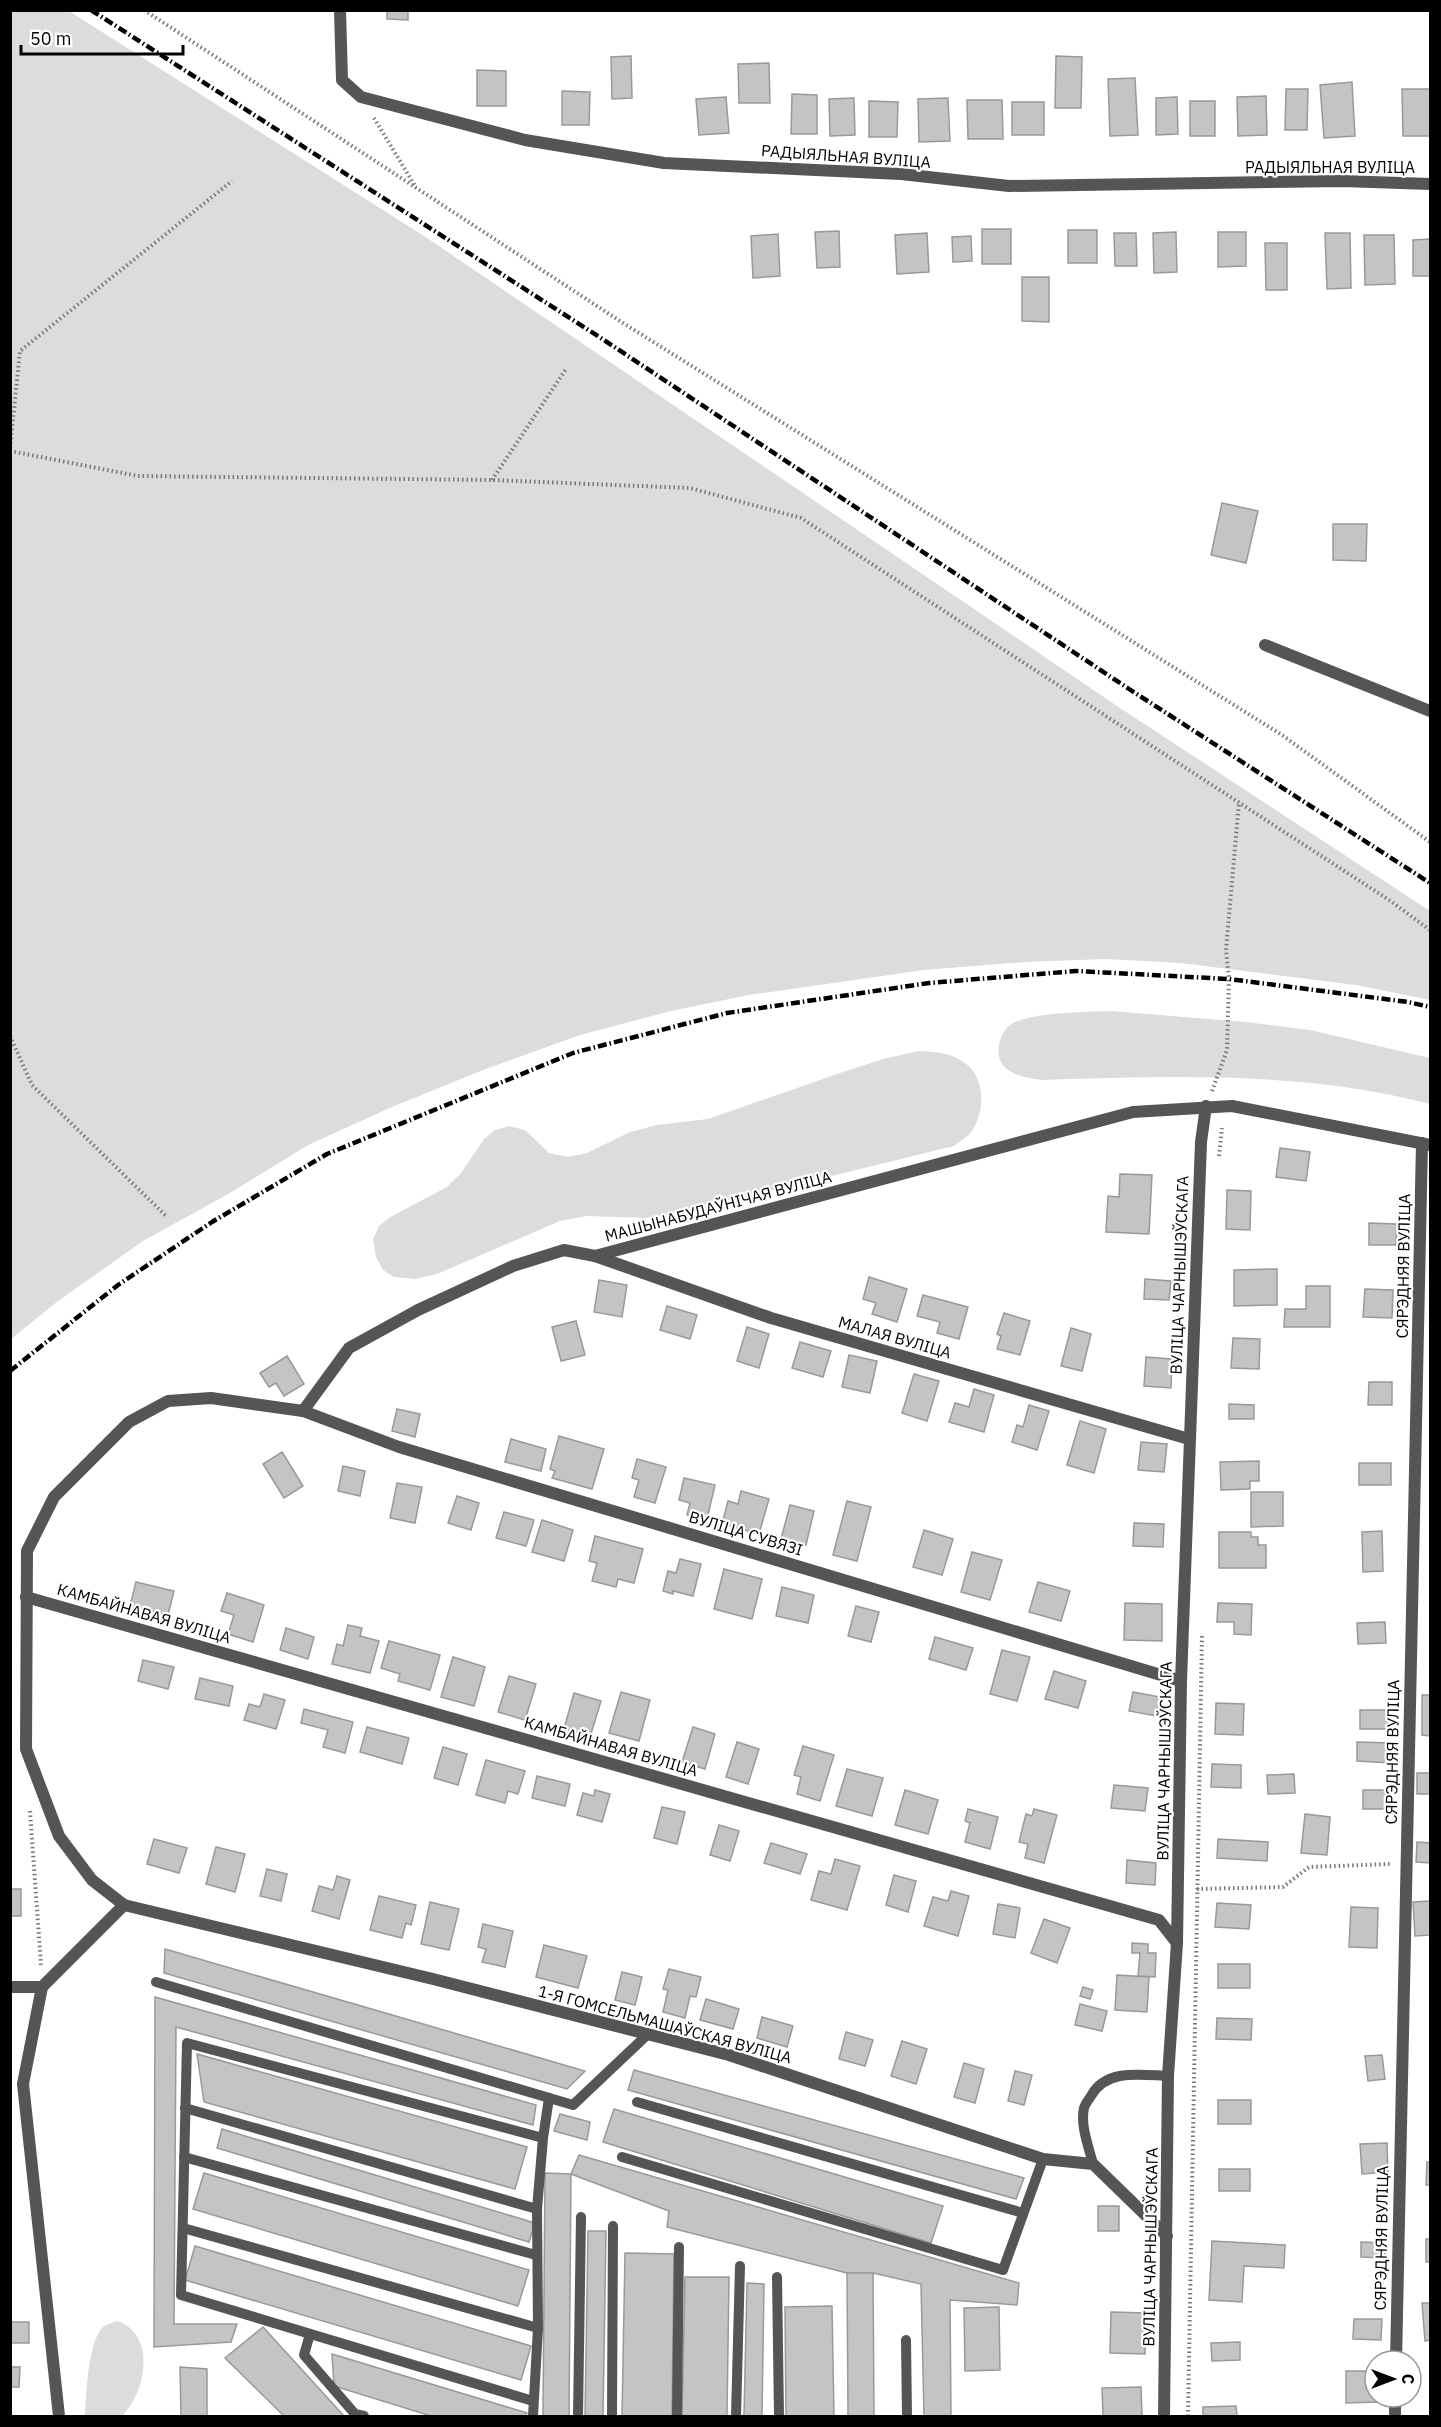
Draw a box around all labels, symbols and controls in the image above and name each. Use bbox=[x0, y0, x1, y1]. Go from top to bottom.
scale bar bbox=[21, 18, 183, 56]
text: 50 m bbox=[30, 27, 72, 50]
street label: РАДЫЯЛЬНАЯ ВУЛІЦА bbox=[760, 140, 932, 172]
street label: РАДЫЯЛЬНАЯ ВУЛІЦА bbox=[1245, 157, 1415, 177]
street label: МАШЫНАБУДАЎНІЧАЯ ВУЛІЦА bbox=[602, 1166, 834, 1246]
street label: ВУЛІЦА ЧАРНЫШЭЎСКАГА bbox=[1166, 1175, 1192, 1375]
street label: СЯРЭДНЯЯ ВУЛІЦА bbox=[1392, 1193, 1414, 1339]
street label: МАЛАЯ ВУЛІЦА bbox=[836, 1311, 954, 1363]
street label: ВУЛІЦА СУВЯЗІ bbox=[687, 1506, 805, 1560]
street label: КАМБАЙНАВАЯ ВУЛІЦА bbox=[55, 1579, 233, 1647]
street label: ВУЛІЦА ЧАРНЫШЭЎСКАГА bbox=[1152, 1661, 1176, 1861]
street label: СЯРЭДНЯЯ ВУЛІЦА bbox=[1381, 1679, 1403, 1825]
street label: КАМБАЙНАВАЯ ВУЛІЦА bbox=[522, 1712, 700, 1780]
street label: 1-Я ГОМСЕЛЬМАШАЎСКАЯ ВУЛІЦА bbox=[536, 1980, 794, 2068]
street label: ВУЛІЦА ЧАРНЫШЭЎСКАГА bbox=[1138, 2147, 1162, 2347]
street label: СЯРЭДНЯЯ ВУЛІЦА bbox=[1370, 2165, 1392, 2311]
north arrow bbox=[1363, 2349, 1423, 2409]
text: С bbox=[1398, 2374, 1418, 2384]

